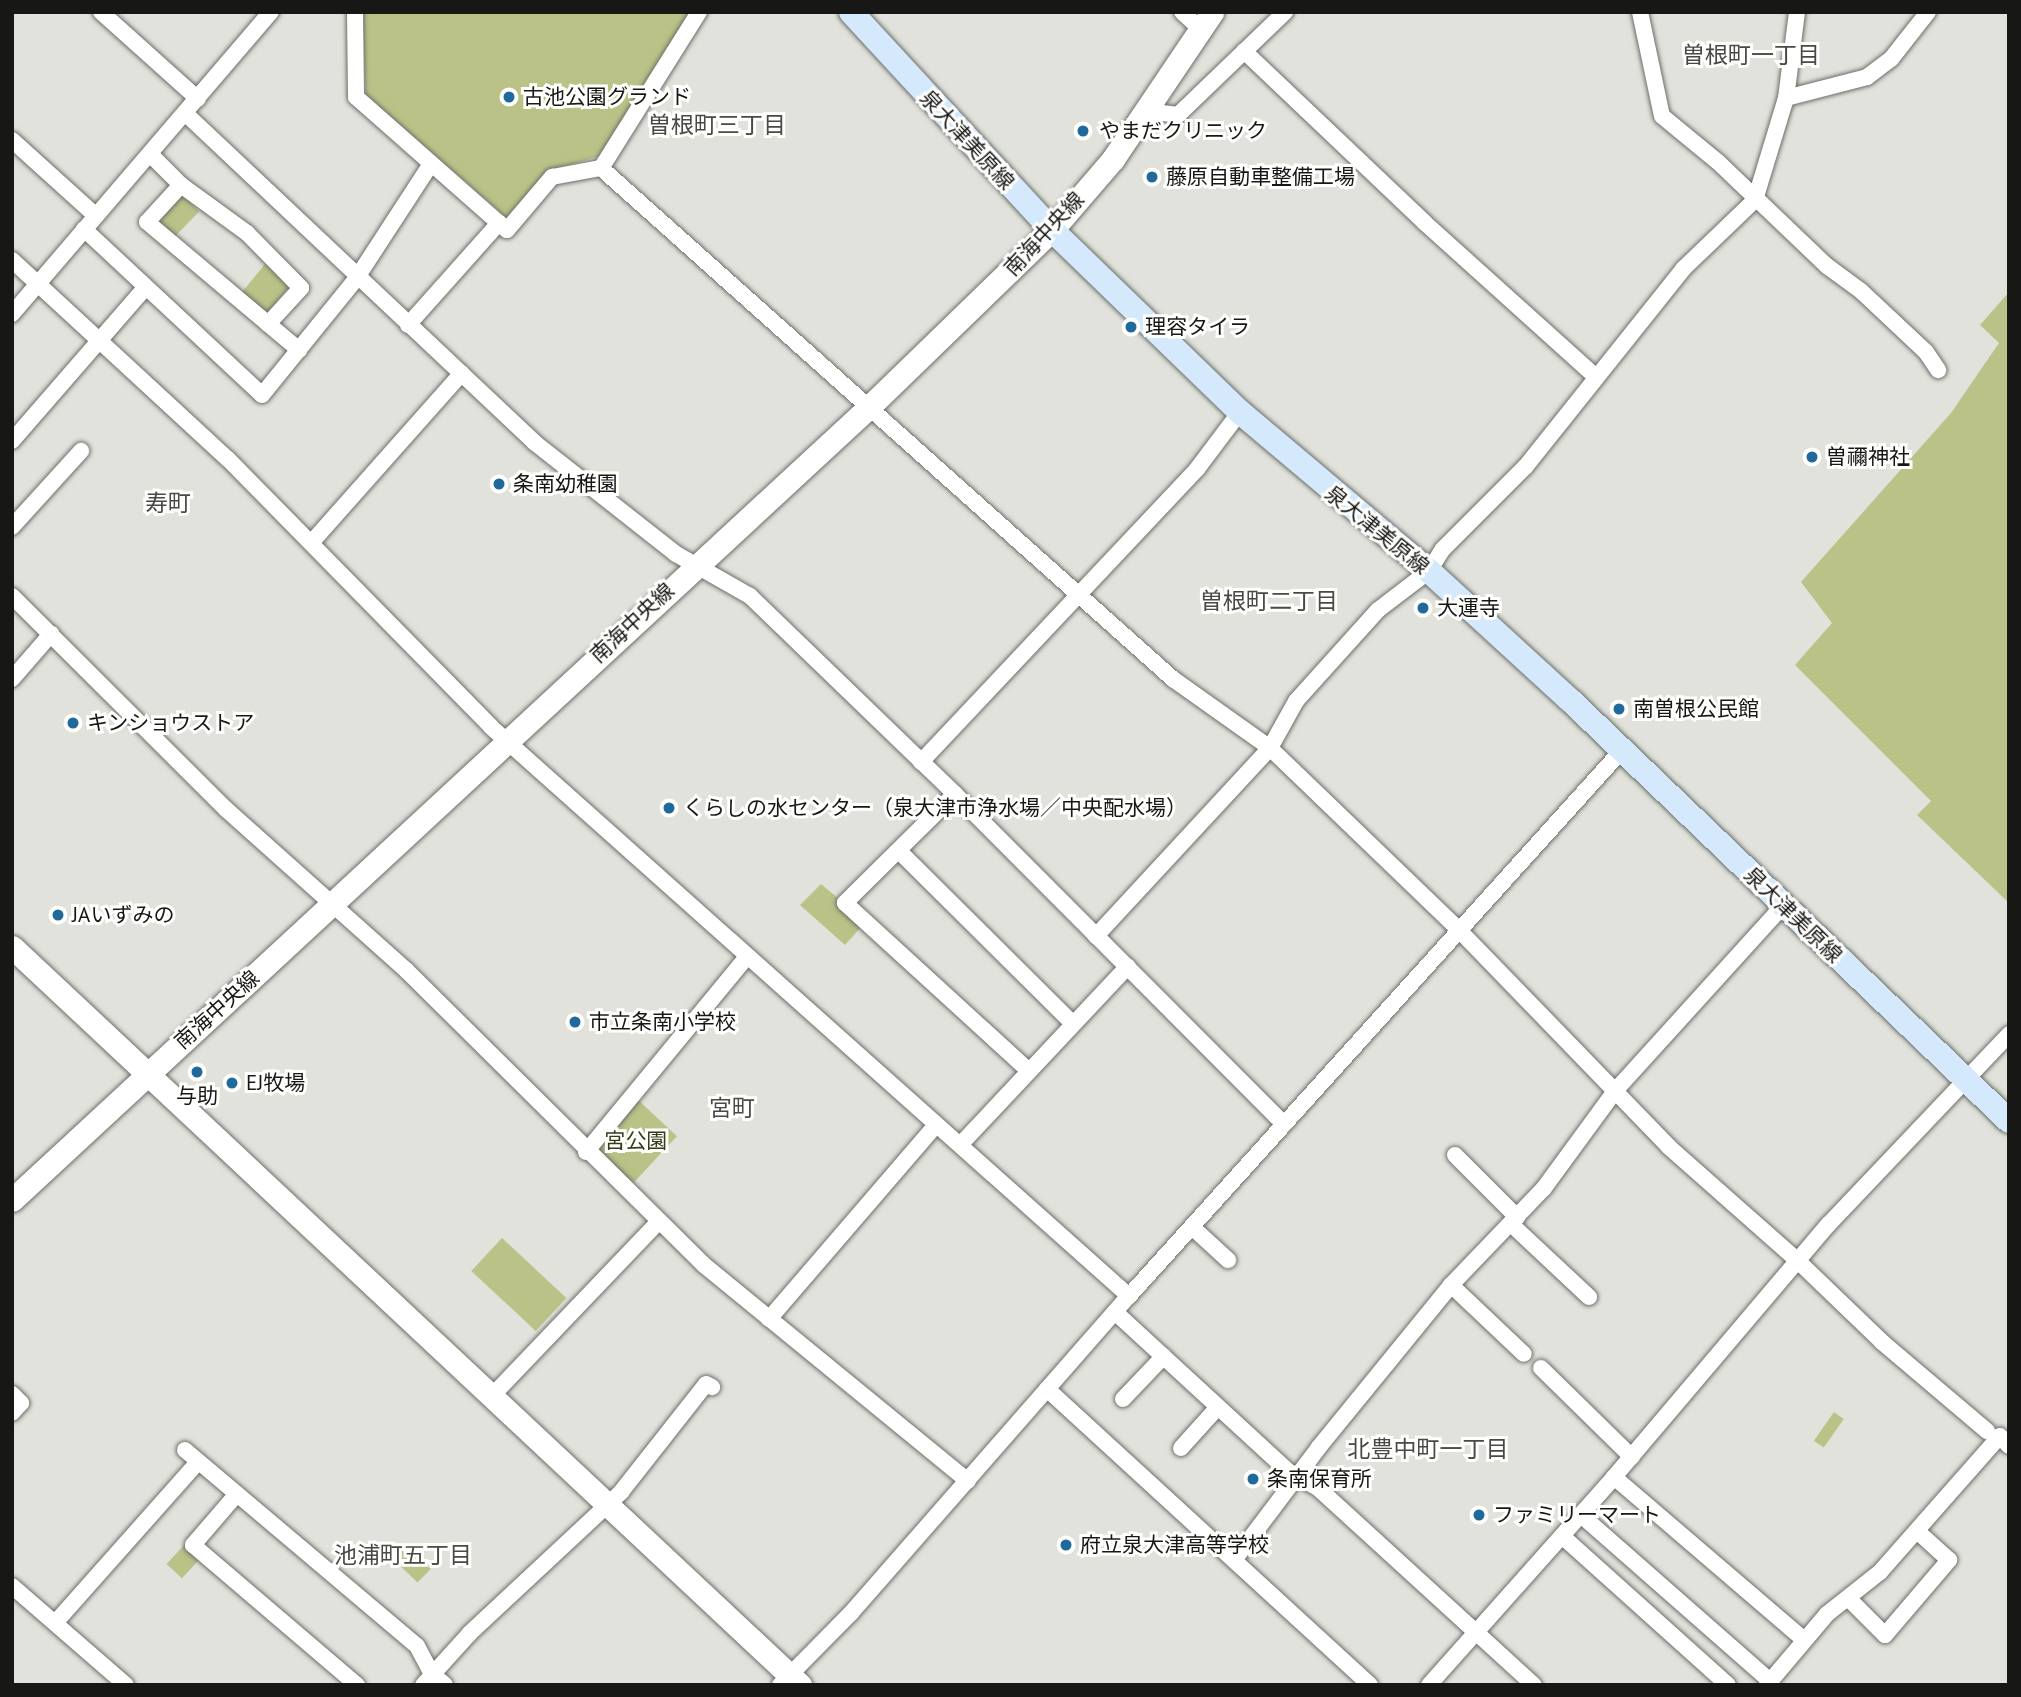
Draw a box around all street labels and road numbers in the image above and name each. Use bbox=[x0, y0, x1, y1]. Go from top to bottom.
street label: 泉大津美原線 bbox=[915, 85, 1019, 195]
street label: 南海中央線 bbox=[999, 187, 1089, 281]
street label: 泉大津美原線 bbox=[1320, 481, 1434, 579]
street label: 南海中央線 bbox=[585, 578, 679, 668]
street label: 泉大津美原線 bbox=[1739, 862, 1847, 968]
street label: 南海中央線 bbox=[170, 966, 264, 1054]

